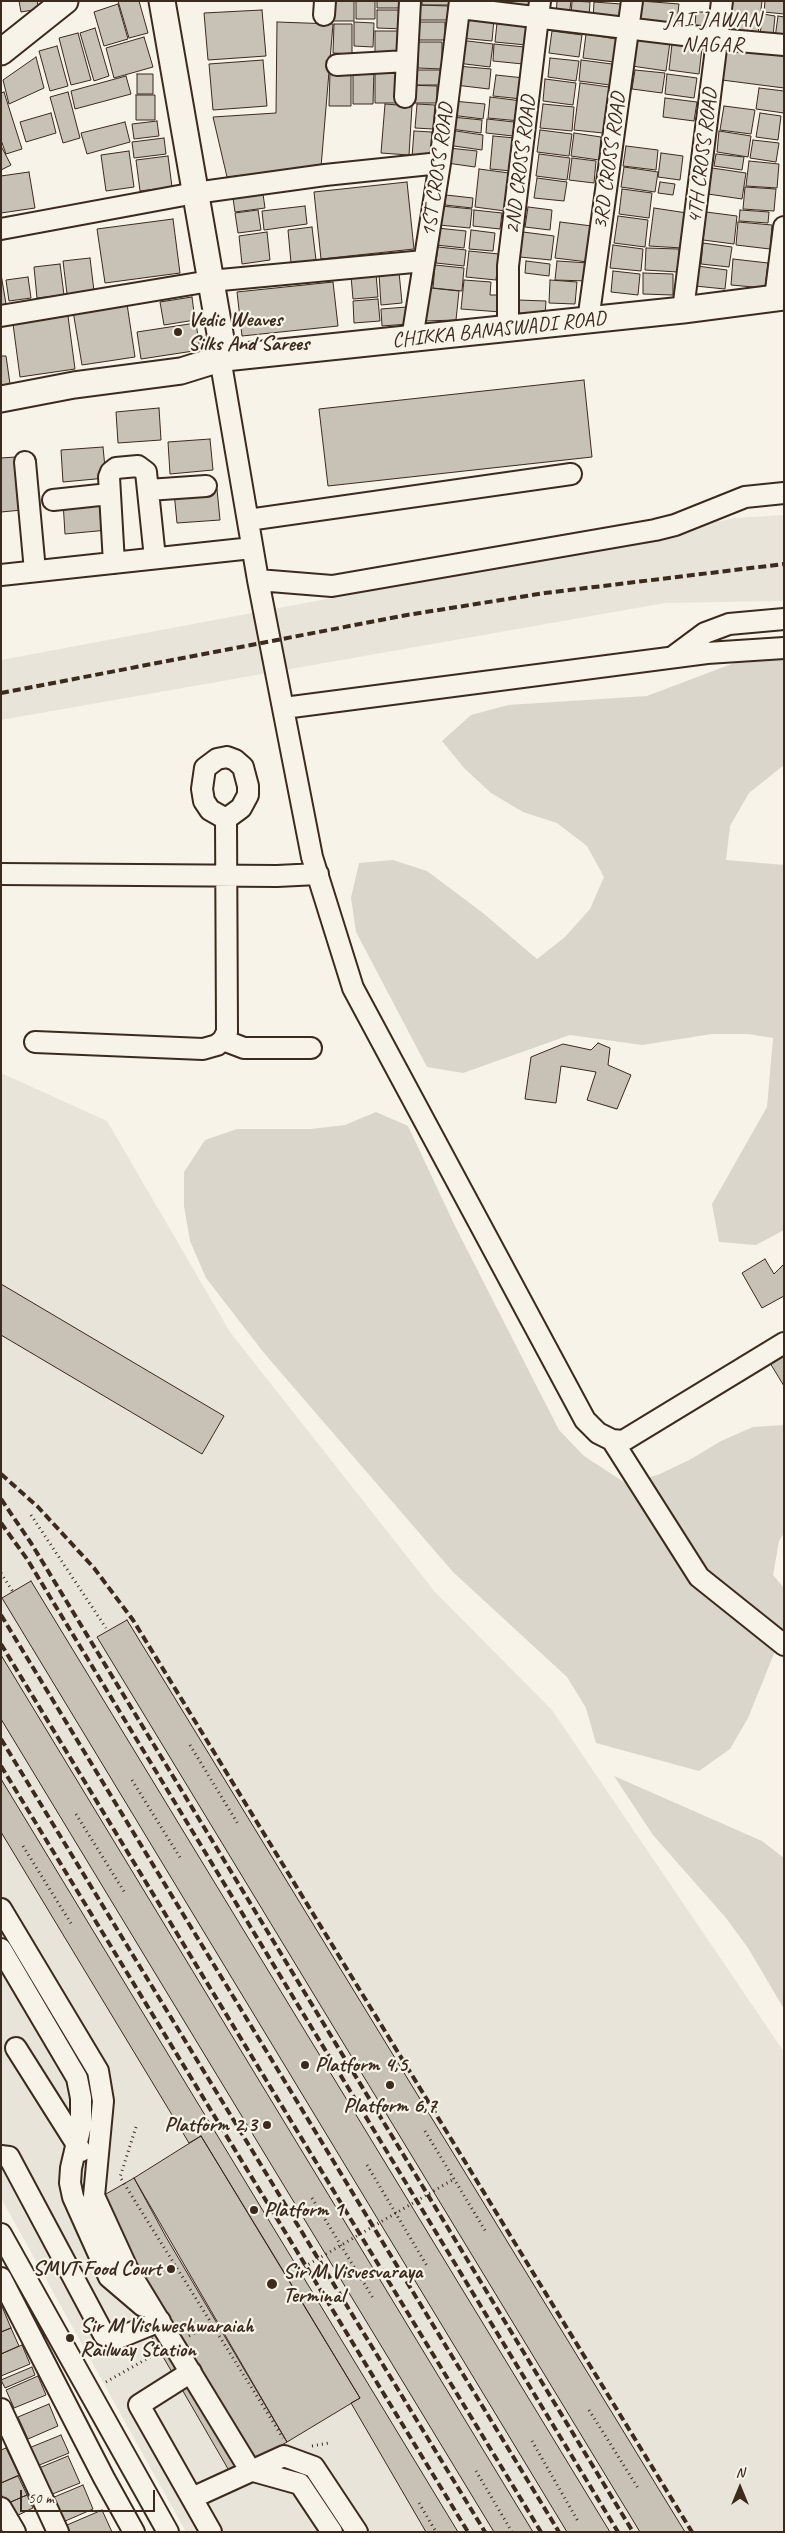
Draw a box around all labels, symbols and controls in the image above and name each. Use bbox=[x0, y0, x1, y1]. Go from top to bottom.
district label: JAI JAWAN NAGAR bbox=[663, 7, 763, 58]
street label: 4TH CROSS ROAD bbox=[682, 87, 724, 225]
street label: 3RD CROSS ROAD bbox=[588, 91, 632, 231]
street label: 2ND CROSS ROAD bbox=[500, 94, 542, 236]
street label: 1ST CROSS ROAD bbox=[416, 102, 460, 238]
street label: CHIKKA BANASWADI ROAD bbox=[391, 306, 607, 354]
place label: Vedic Weaves Silks And Sarees bbox=[188, 307, 309, 357]
marker: Vedic Weaves Silks And Sarees bbox=[172, 326, 184, 338]
place label: Platform 4,5 bbox=[315, 2052, 407, 2078]
marker: Platform 4,5 bbox=[299, 2059, 311, 2071]
marker: Platform 6,7 bbox=[384, 2079, 396, 2091]
place label: Platform 6,7 bbox=[344, 2093, 436, 2119]
place label: Platform 2,3 bbox=[164, 2112, 257, 2138]
marker: Platform 2,3 bbox=[261, 2119, 273, 2131]
place label: Platform 1 bbox=[264, 2197, 343, 2223]
marker: Platform 1 bbox=[248, 2204, 260, 2216]
place label: SMVT Food Court bbox=[33, 2256, 161, 2282]
place label: Sir M Visvesvaraya Terminal bbox=[283, 2259, 422, 2309]
marker: SMVT Food Court bbox=[165, 2263, 177, 2275]
marker: Sir M Visvesvaraya Terminal bbox=[265, 2277, 279, 2291]
place label: Sir M Vishweshwaraiah Railway Station bbox=[80, 2313, 254, 2363]
marker: Sir M Vishweshwaraiah Railway Station bbox=[64, 2332, 76, 2344]
north arrow bbox=[715, 2463, 765, 2513]
text: N bbox=[736, 2464, 744, 2481]
scale bar bbox=[22, 2480, 158, 2512]
text: 50 m bbox=[28, 2489, 54, 2508]

